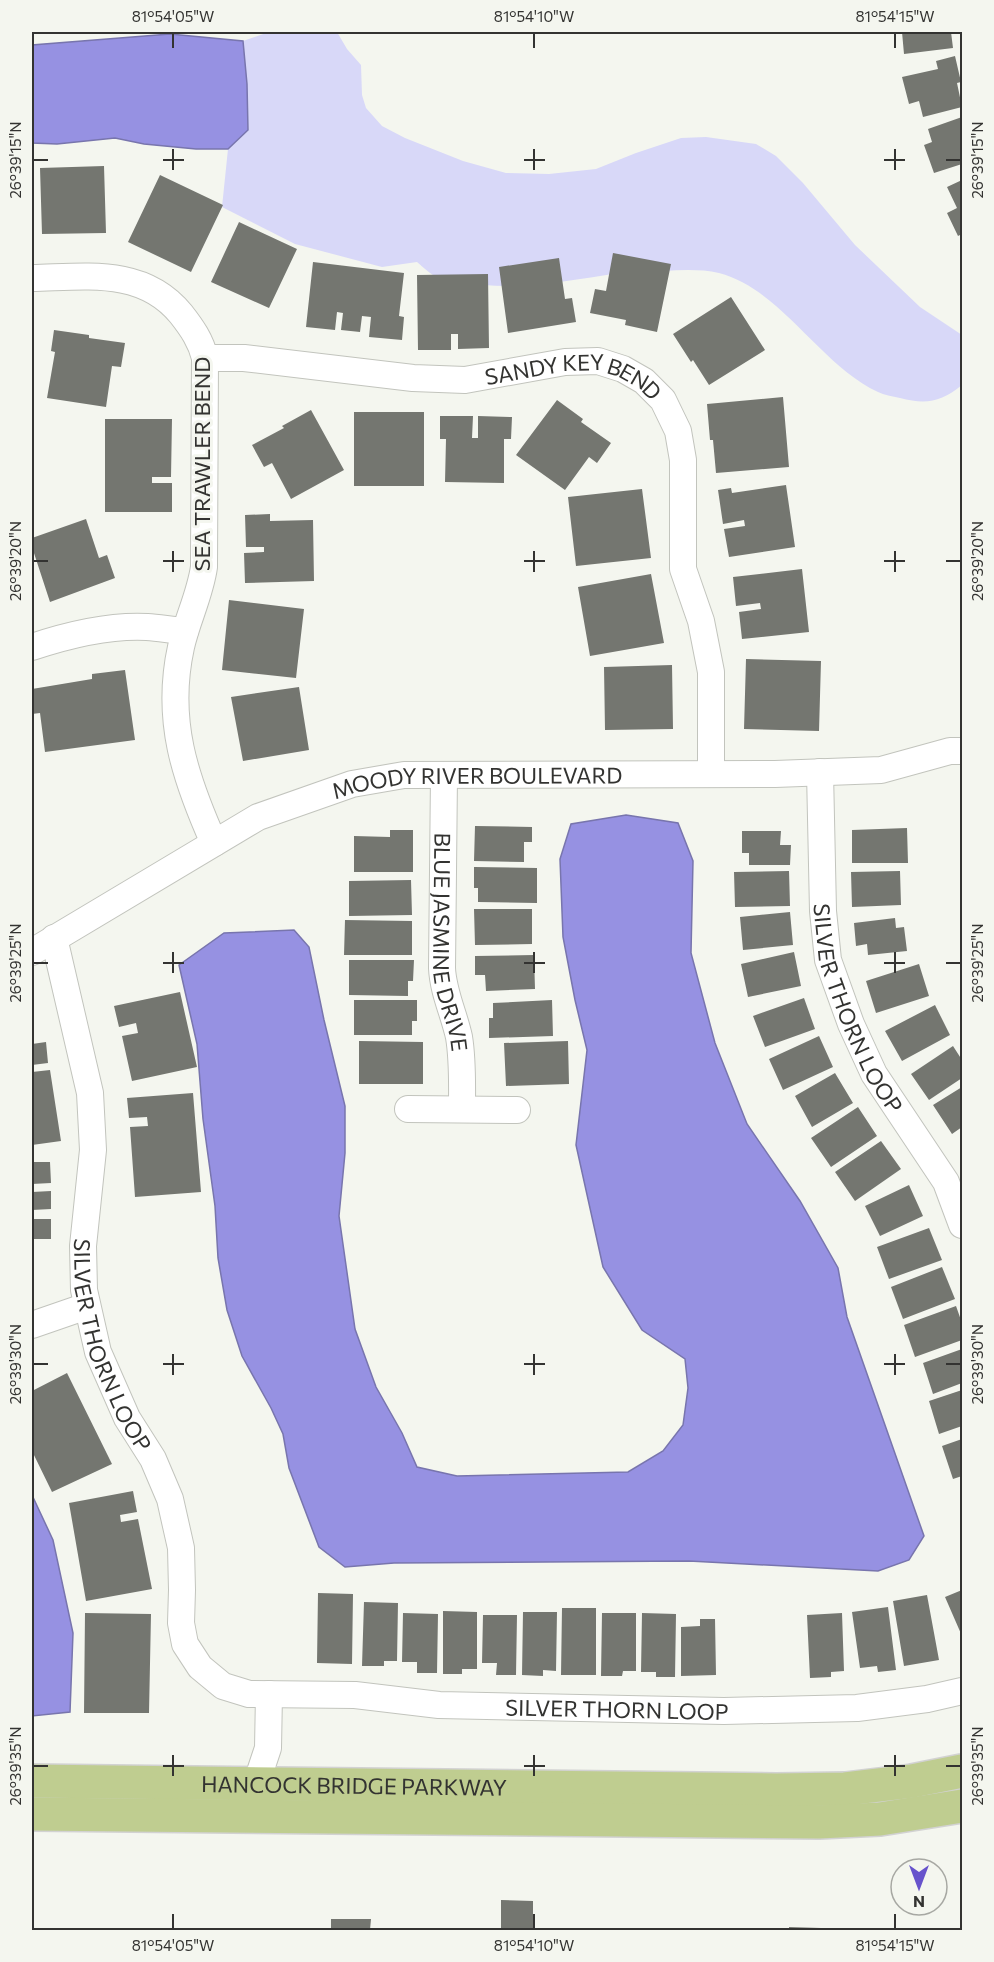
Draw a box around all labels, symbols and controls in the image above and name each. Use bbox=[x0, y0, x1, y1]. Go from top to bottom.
text: 81°54'05"W bbox=[132, 7, 214, 25]
text: 81°54'10"W bbox=[494, 7, 574, 25]
text: 81°54'15"W bbox=[855, 7, 935, 25]
text: 26°39'15"N bbox=[6, 121, 24, 199]
text: 26°39'15"N bbox=[968, 121, 986, 199]
street label: SANDY KEY BEND bbox=[483, 347, 668, 405]
street label: SEA TRAWLER BEND bbox=[188, 357, 215, 571]
text: 26°39'20"N bbox=[6, 521, 24, 601]
text: 26°39'20"N bbox=[968, 521, 986, 601]
street label: MOODY RIVER BOULEVARD bbox=[328, 761, 622, 804]
street label: BLUE JASMINE DRIVE bbox=[428, 832, 474, 1053]
street label: SILVER THORN LOOP bbox=[809, 903, 909, 1117]
text: 26°39'25"N bbox=[6, 924, 24, 1002]
text: 26°39'25"N bbox=[968, 924, 986, 1002]
street label: SILVER THORN LOOP bbox=[69, 1237, 158, 1456]
text: 26°39'30"N bbox=[6, 1324, 24, 1404]
text: 26°39'30"N bbox=[968, 1324, 986, 1404]
street label: SILVER THORN LOOP bbox=[505, 1693, 729, 1725]
text: 26°39'35"N bbox=[6, 1726, 24, 1806]
text: 26°39'35"N bbox=[968, 1726, 986, 1806]
street label: HANCOCK BRIDGE PARKWAY bbox=[201, 1770, 507, 1800]
north arrow bbox=[889, 1857, 949, 1917]
text: N bbox=[913, 1893, 925, 1912]
text: 81°54'05"W bbox=[132, 1936, 214, 1954]
text: 81°54'10"W bbox=[494, 1936, 574, 1954]
text: 81°54'15"W bbox=[855, 1936, 935, 1954]

